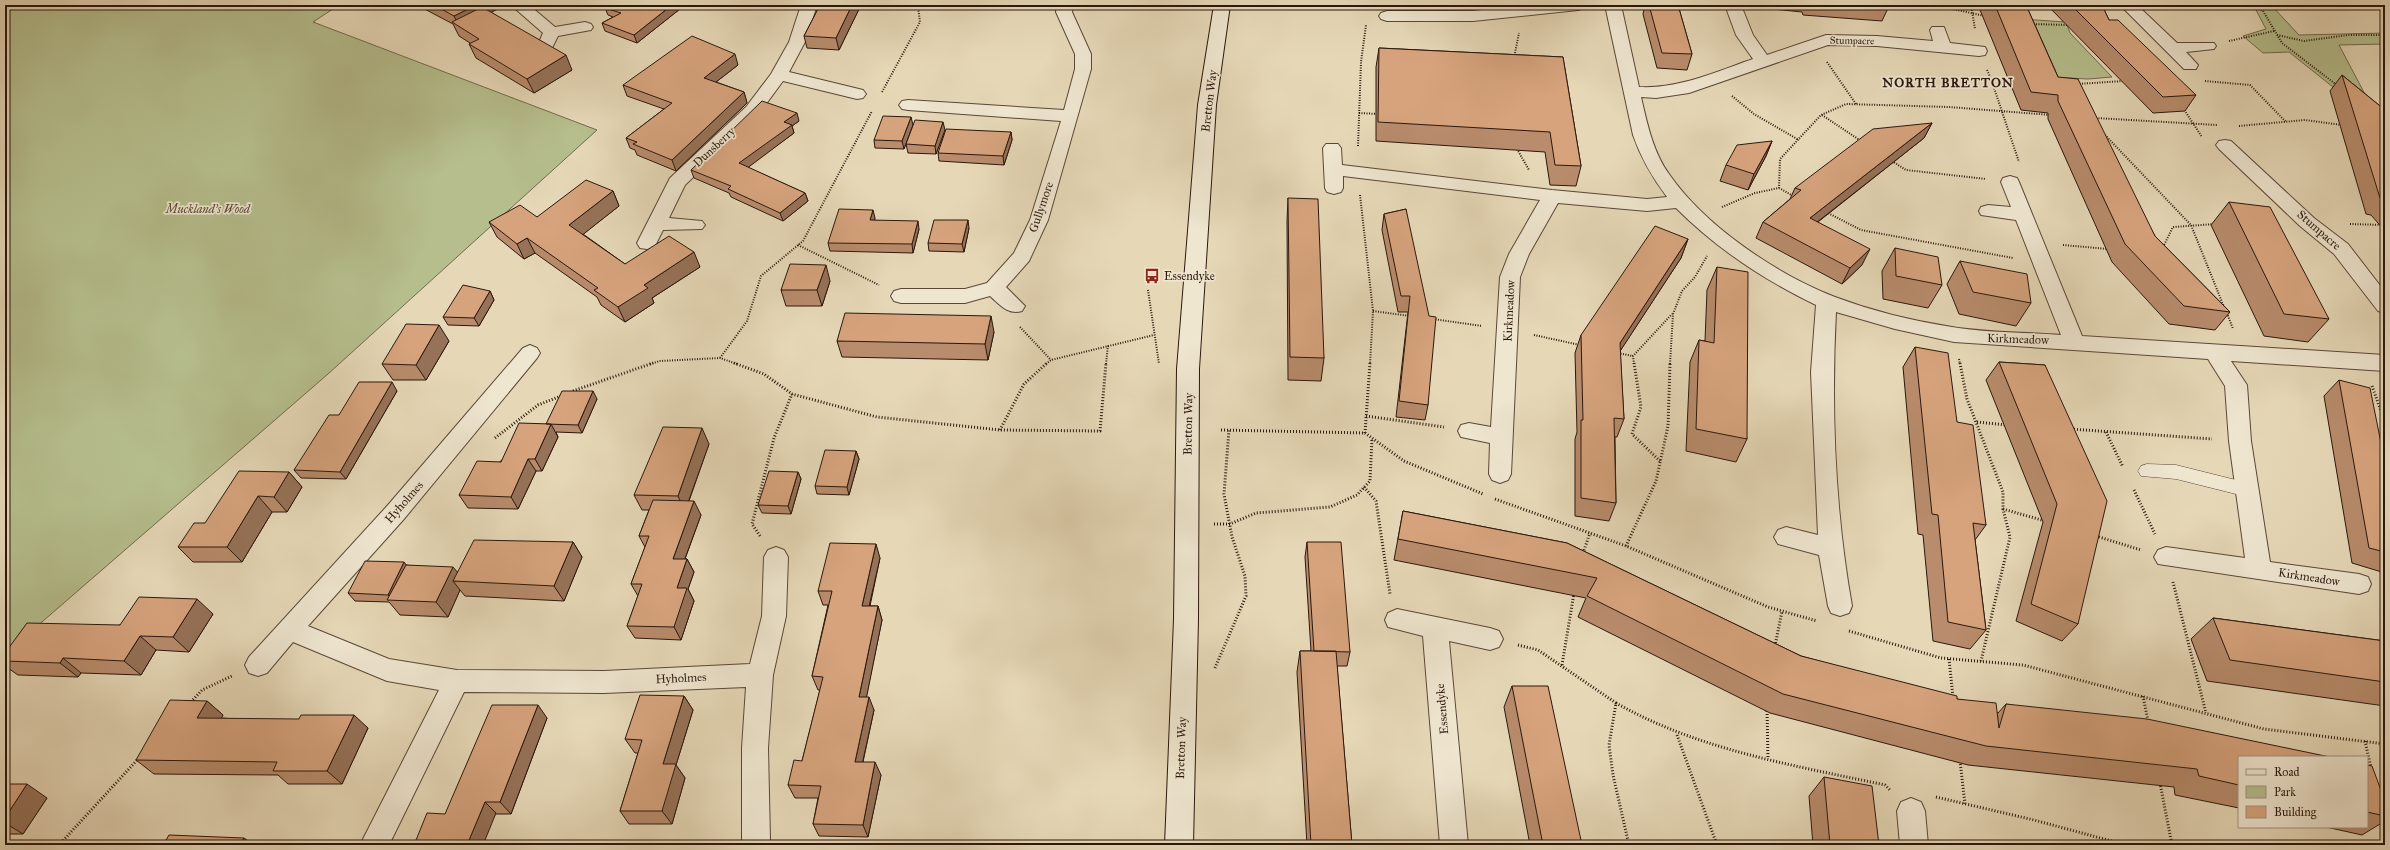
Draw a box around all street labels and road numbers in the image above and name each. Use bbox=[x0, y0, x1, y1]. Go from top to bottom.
street label: Stumpacre bbox=[1830, 35, 1874, 47]
street label: Bretton Way bbox=[1198, 69, 1220, 133]
street label: Dunsberry bbox=[690, 124, 738, 170]
street label: Gullymore bbox=[1026, 180, 1056, 234]
street label: Stumpacre bbox=[2294, 207, 2344, 253]
street label: Kirkmeadow bbox=[1500, 280, 1518, 342]
street label: Kirkmeadow bbox=[1987, 331, 2049, 347]
street label: Bretton Way bbox=[1180, 392, 1196, 455]
street label: Hyholmes bbox=[382, 478, 426, 526]
street label: Kirkmeadow bbox=[2277, 565, 2341, 589]
street label: Hyholmes bbox=[655, 670, 707, 686]
street label: Essendyke bbox=[1433, 683, 1451, 735]
street label: Bretton Way bbox=[1173, 716, 1189, 779]

